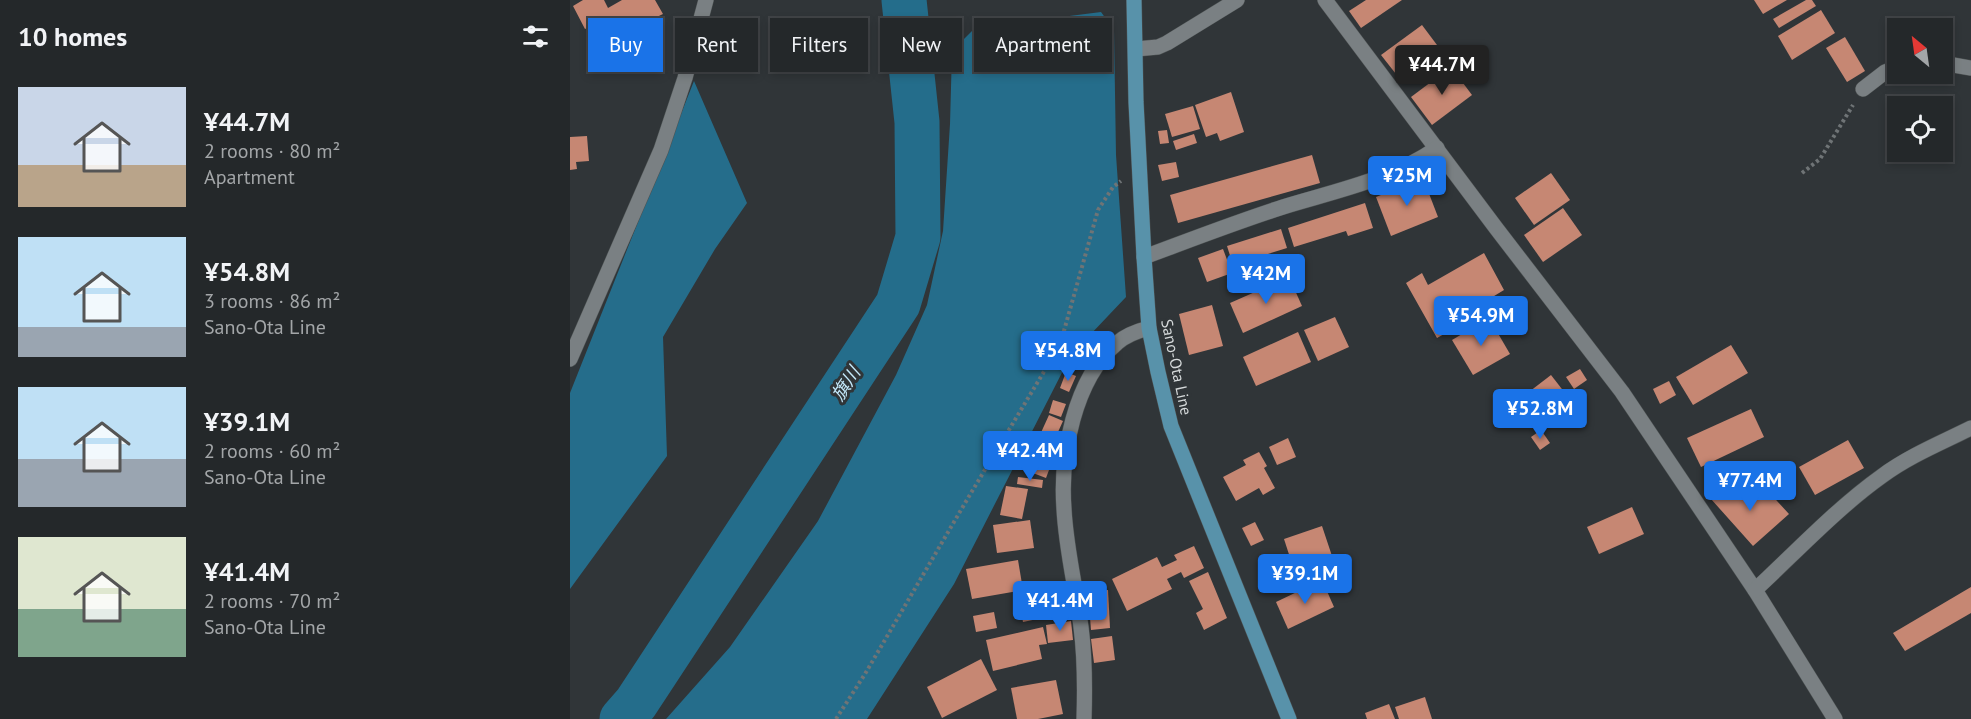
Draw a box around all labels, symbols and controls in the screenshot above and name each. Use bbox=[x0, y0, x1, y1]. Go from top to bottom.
chip: Buy bbox=[588, 18, 663, 72]
chip: Rent bbox=[675, 18, 758, 72]
chip: Filters bbox=[770, 18, 868, 72]
chip: New bbox=[880, 18, 962, 72]
chip: Apartment bbox=[974, 18, 1112, 72]
north arrow bbox=[1887, 18, 1953, 84]
map controls bbox=[1887, 18, 1953, 162]
text: 10 homes bbox=[18, 20, 127, 53]
icon: filters bbox=[519, 20, 552, 53]
pin: ¥44.7M bbox=[1393, 45, 1491, 96]
text: ¥44.7M bbox=[1409, 51, 1475, 77]
button: locate bbox=[1887, 96, 1953, 162]
text: ¥44.7M bbox=[204, 105, 290, 138]
icon: home bbox=[66, 111, 138, 183]
text: 2 rooms · 80 m² bbox=[204, 138, 340, 164]
pin: ¥25M bbox=[1371, 156, 1443, 207]
text: ¥25M bbox=[1382, 162, 1432, 188]
text: Apartment bbox=[204, 164, 295, 190]
pin: ¥42M bbox=[1230, 254, 1302, 305]
text: ¥54.8M bbox=[204, 255, 290, 288]
text: ¥42M bbox=[1241, 260, 1291, 286]
icon: home bbox=[66, 261, 138, 333]
text: 3 rooms · 86 m² bbox=[204, 288, 340, 314]
pin: ¥54.9M bbox=[1432, 296, 1530, 347]
text: ¥54.9M bbox=[1448, 302, 1514, 328]
text: Sano-Ota Line bbox=[204, 314, 326, 340]
street label: Sano-Ota Line bbox=[1157, 317, 1197, 417]
pin: ¥54.8M bbox=[1019, 331, 1117, 382]
text: ¥54.8M bbox=[1035, 337, 1101, 363]
water label: 旗川 bbox=[826, 361, 866, 405]
pin: ¥52.8M bbox=[1491, 389, 1589, 440]
text: ¥52.8M bbox=[1507, 395, 1573, 421]
text: ¥39.1M bbox=[204, 405, 290, 438]
icon: home bbox=[66, 411, 138, 483]
pin: ¥42.4M bbox=[981, 431, 1079, 482]
text: ¥42.4M bbox=[997, 437, 1063, 463]
text: 2 rooms · 60 m² bbox=[204, 438, 340, 464]
pin: ¥77.4M bbox=[1701, 461, 1799, 512]
text: Sano-Ota Line bbox=[204, 464, 326, 490]
text: ¥77.4M bbox=[1718, 467, 1782, 493]
pin: ¥39.1M bbox=[1256, 554, 1354, 605]
text: ¥41.4M bbox=[204, 555, 290, 588]
text: ¥39.1M bbox=[1272, 560, 1338, 586]
icon: home bbox=[66, 561, 138, 633]
pin: ¥41.4M bbox=[1011, 581, 1109, 632]
text: ¥41.4M bbox=[1027, 587, 1093, 613]
text: 2 rooms · 70 m² bbox=[204, 588, 340, 614]
text: Sano-Ota Line bbox=[204, 614, 326, 640]

